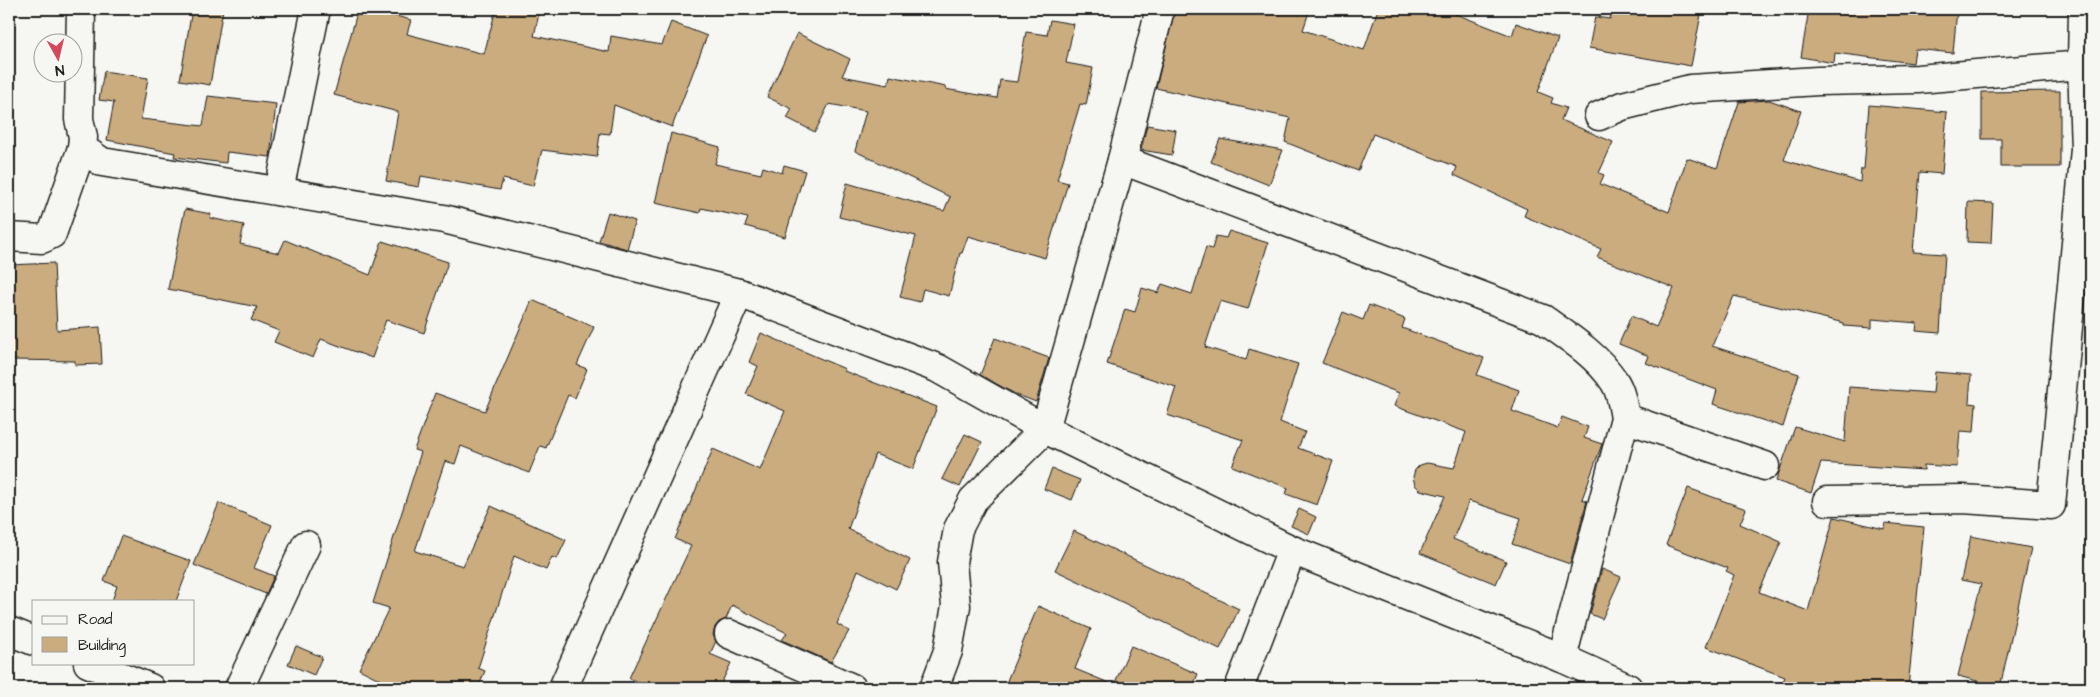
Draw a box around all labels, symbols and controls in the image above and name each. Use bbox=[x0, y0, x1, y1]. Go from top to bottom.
north arrow bbox=[32, 32, 82, 82]
text: N bbox=[54, 59, 65, 80]
legend bbox=[32, 600, 195, 664]
text: Road bbox=[78, 609, 113, 630]
text: Building bbox=[78, 635, 126, 657]

